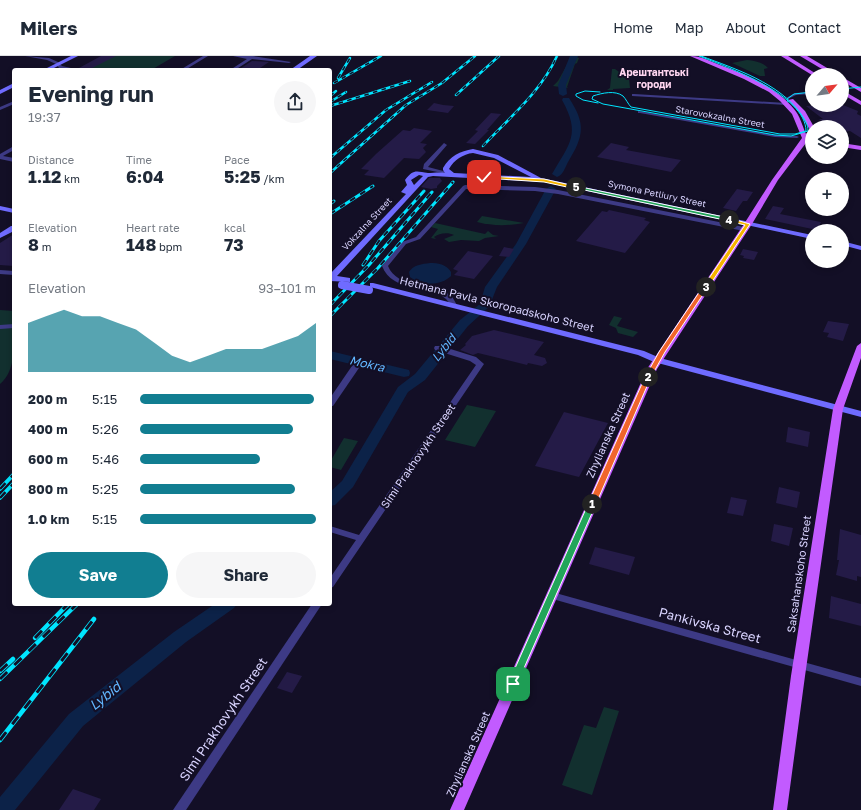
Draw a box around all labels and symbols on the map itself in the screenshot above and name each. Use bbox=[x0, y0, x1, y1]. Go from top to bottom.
district label: Арештантські городи bbox=[619, 66, 689, 90]
north arrow bbox=[805, 68, 849, 112]
street label: Starovokzalna Street bbox=[675, 103, 766, 130]
pin bbox=[467, 160, 501, 194]
pin: 5 bbox=[566, 177, 586, 197]
street label: Symona Petliury Street bbox=[607, 178, 708, 209]
street label: Vokzalna Street bbox=[339, 195, 394, 252]
pin: 4 bbox=[719, 210, 739, 230]
street label: Hetmana Pavla Skoropadskoho Street bbox=[399, 273, 596, 334]
pin: 3 bbox=[696, 277, 716, 297]
water label: Lybid bbox=[428, 330, 460, 364]
water label: Mokra bbox=[348, 352, 387, 375]
pin: 2 bbox=[638, 367, 658, 387]
street label: Zhylianska Street bbox=[583, 390, 632, 480]
street label: Simi Prakhovykh Street bbox=[378, 401, 457, 510]
pin: 1 bbox=[582, 494, 602, 514]
street label: Saksahanskoho Street bbox=[784, 514, 813, 633]
street label: Pankivska Street bbox=[657, 604, 763, 646]
street label: Simi Prakhovykh Street bbox=[176, 654, 270, 784]
pin bbox=[496, 667, 530, 701]
water label: Lybid bbox=[85, 677, 125, 713]
street label: Zhylianska Street bbox=[443, 709, 492, 799]

